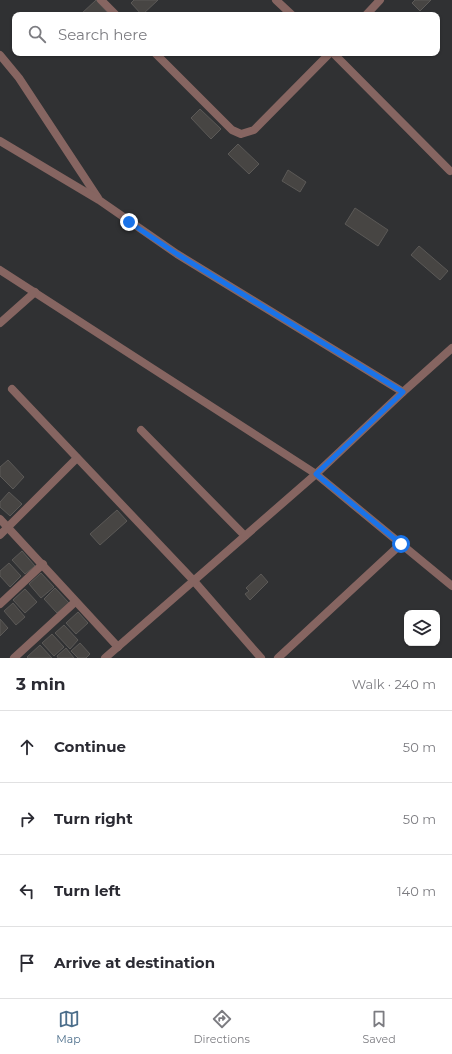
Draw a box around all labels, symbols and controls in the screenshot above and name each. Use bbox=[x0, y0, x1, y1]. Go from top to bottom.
search box bbox=[12, 12, 440, 56]
icon: search bbox=[26, 23, 48, 45]
text: Search here bbox=[58, 25, 147, 44]
route end bbox=[120, 213, 138, 231]
route start bbox=[392, 535, 410, 553]
map controls bbox=[404, 610, 440, 646]
button: layers bbox=[404, 610, 440, 646]
text: 3 min bbox=[16, 674, 66, 694]
text: Walk · 240 m bbox=[352, 676, 436, 692]
icon: ahead bbox=[16, 736, 38, 758]
text: Continue bbox=[54, 737, 126, 756]
text: 50 m bbox=[403, 739, 436, 755]
icon: right bbox=[16, 808, 38, 830]
text: Turn right bbox=[54, 809, 133, 828]
text: 50 m bbox=[403, 811, 436, 827]
icon: left bbox=[16, 880, 38, 902]
text: Turn left bbox=[54, 881, 121, 900]
text: 140 m bbox=[397, 883, 436, 899]
icon: arrive bbox=[16, 952, 38, 974]
text: Arrive at destination bbox=[54, 953, 215, 972]
tab: Map bbox=[56, 1008, 81, 1046]
tab: Directions bbox=[194, 1008, 250, 1046]
tab: Saved bbox=[363, 1008, 396, 1046]

